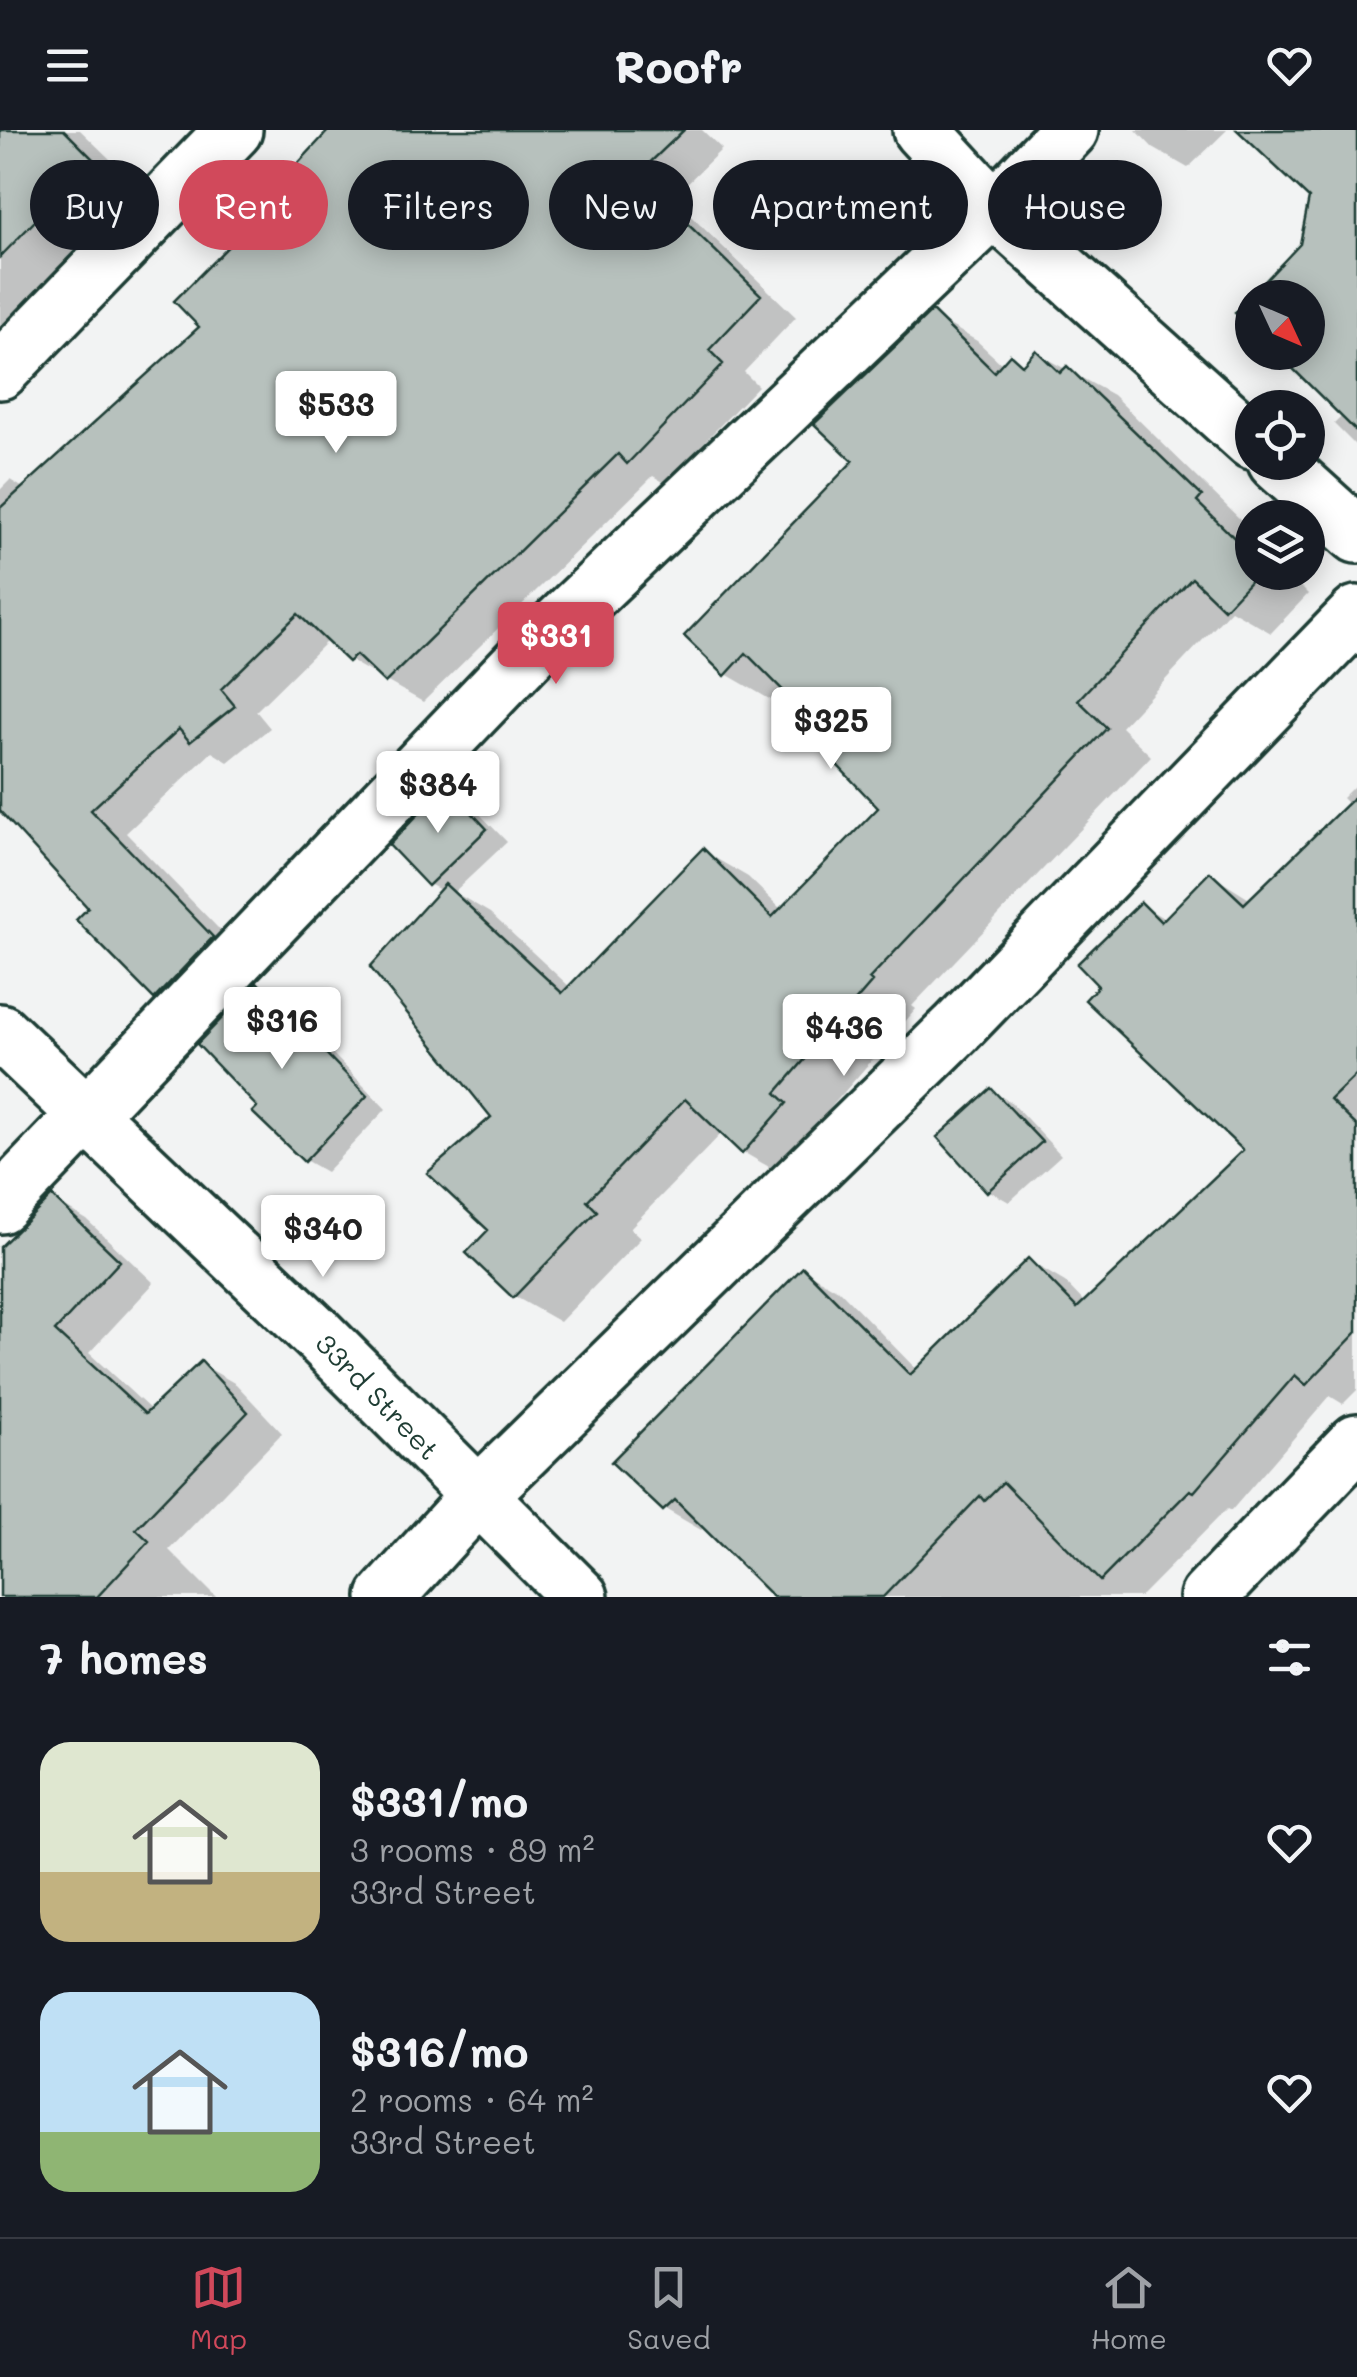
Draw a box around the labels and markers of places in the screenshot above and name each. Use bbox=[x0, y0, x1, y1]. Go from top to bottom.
pin: $533 bbox=[277, 371, 395, 456]
pin: $331 bbox=[497, 602, 615, 687]
pin: $325 bbox=[772, 687, 890, 772]
pin: $384 bbox=[379, 751, 497, 836]
pin: $316 bbox=[223, 987, 341, 1072]
pin: $436 bbox=[785, 994, 903, 1079]
pin: $340 bbox=[264, 1195, 382, 1280]

